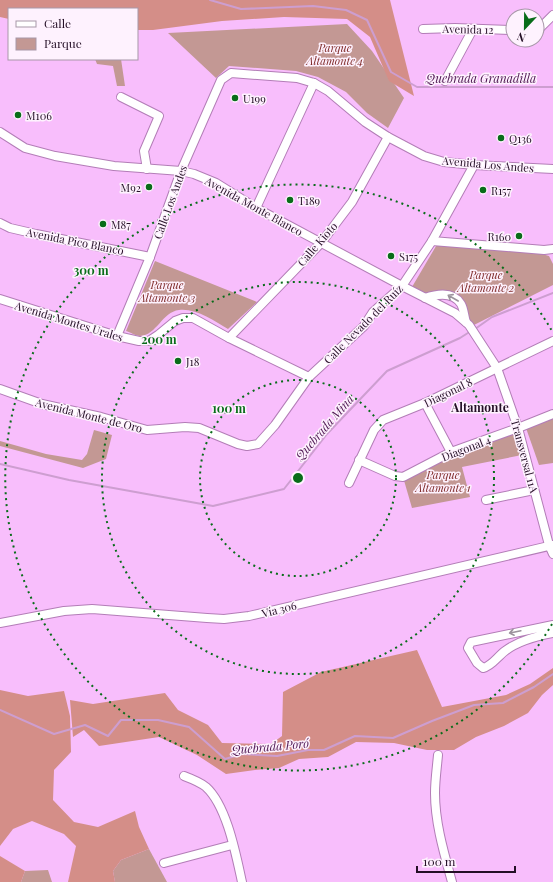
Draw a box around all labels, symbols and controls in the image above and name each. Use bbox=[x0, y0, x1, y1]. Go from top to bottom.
legend bbox=[8, 8, 138, 60]
north arrow bbox=[505, 8, 545, 48]
text: Calle bbox=[44, 15, 71, 31]
street label: Avenida 12 bbox=[441, 21, 494, 37]
text: N bbox=[515, 29, 528, 46]
text: Parque bbox=[44, 35, 82, 51]
park label: Parque Altamonte 4 bbox=[306, 40, 363, 68]
water label: Quebrada Granadilla bbox=[425, 70, 536, 86]
place label: U199 bbox=[243, 91, 266, 106]
marker: U199 bbox=[230, 93, 240, 103]
place label: M106 bbox=[26, 108, 52, 123]
marker: M106 bbox=[13, 110, 23, 120]
place label: Q136 bbox=[509, 131, 532, 146]
marker: Q136 bbox=[496, 133, 506, 143]
street label: Avenida Los Andes bbox=[440, 152, 535, 175]
street label: Calle Los Andes bbox=[150, 163, 190, 241]
street label: Avenida Monte Blanco bbox=[202, 172, 306, 239]
place label: M92 bbox=[121, 180, 141, 195]
marker: M92 bbox=[144, 182, 154, 192]
place label: R157 bbox=[491, 183, 512, 198]
marker: R157 bbox=[478, 185, 488, 195]
place label: T189 bbox=[298, 193, 321, 208]
marker: T189 bbox=[285, 195, 295, 205]
place label: M87 bbox=[111, 217, 131, 232]
marker: M87 bbox=[98, 219, 108, 229]
street label: Calle Kioto bbox=[294, 219, 340, 269]
street label: Avenida Pico Blanco bbox=[24, 224, 125, 258]
place label: R160 bbox=[488, 229, 511, 244]
marker: R160 bbox=[514, 231, 524, 241]
place label: S175 bbox=[399, 249, 418, 264]
marker: S175 bbox=[386, 251, 396, 261]
text: 300 m bbox=[74, 262, 109, 278]
park label: Parque Altamonte 2 bbox=[457, 267, 514, 295]
park label: Parque Altamonte 3 bbox=[138, 277, 195, 305]
street label: Calle Nevado del Ruíz bbox=[320, 281, 406, 367]
one-way arrow bbox=[447, 294, 459, 302]
street label: Avenida Montes Urales bbox=[12, 297, 125, 345]
text: 200 m bbox=[141, 331, 177, 347]
place label: J18 bbox=[185, 354, 200, 369]
marker: J18 bbox=[173, 356, 183, 366]
street label: Diagonal 8 bbox=[421, 374, 475, 410]
water label: Quebrada Mina bbox=[291, 391, 357, 464]
street label: Avenida Monte de Oro bbox=[33, 394, 144, 436]
district label: Altamonte bbox=[450, 399, 509, 415]
text: 100 m bbox=[212, 400, 246, 416]
street label: Transversal 11A bbox=[508, 417, 542, 495]
street label: Diagonal 4 bbox=[439, 432, 493, 464]
park label: Parque Altamonte 1 bbox=[414, 467, 471, 495]
centre of rings bbox=[291, 471, 305, 485]
street label: Vía 306 bbox=[259, 597, 298, 621]
one-way arrow bbox=[509, 629, 522, 637]
water label: Quebrada Poró bbox=[230, 735, 311, 757]
scale bar bbox=[417, 848, 515, 874]
text: 100 m bbox=[423, 853, 456, 869]

